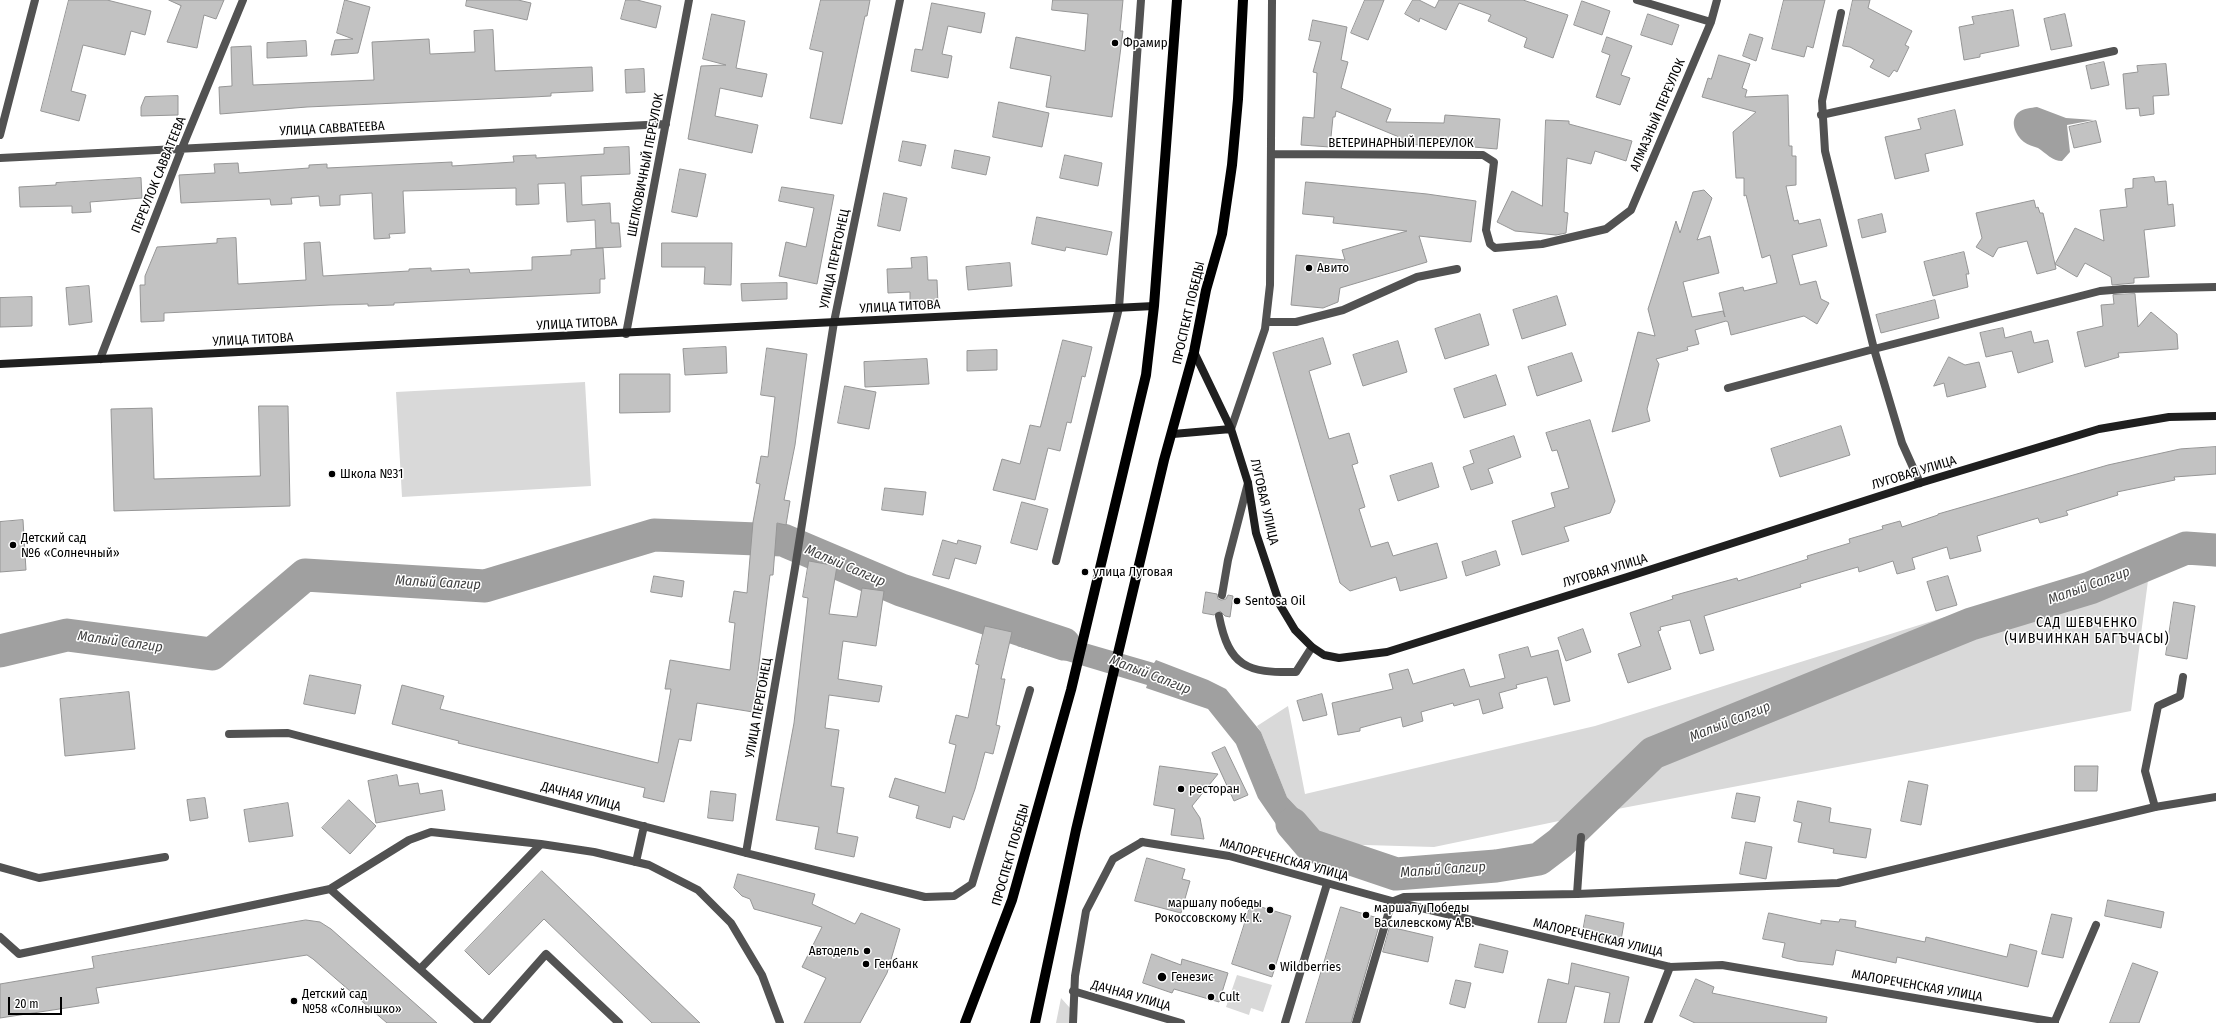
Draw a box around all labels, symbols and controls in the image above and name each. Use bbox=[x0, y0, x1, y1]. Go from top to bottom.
place label: Фрамир bbox=[1123, 35, 1168, 51]
marker: Фрамир bbox=[1110, 38, 1120, 48]
street label: АЛМАЗНЫЙ ПЕРЕУЛОК bbox=[1627, 56, 1689, 174]
street label: ШЕЛКОВИЧНЫЙ ПЕРЕУЛОК bbox=[624, 92, 668, 238]
street label: ПЕРЕУЛОК САВВАТЕЕВА bbox=[128, 114, 190, 236]
street label: УЛИЦА САВВАТЕЕВА bbox=[279, 118, 385, 140]
street label: ВЕТЕРИНАРНЫЙ ПЕРЕУЛОК bbox=[1328, 135, 1474, 151]
street label: УЛИЦА ПЕРЕГОНЕЦ bbox=[817, 208, 853, 310]
street label: ПРОСПЕКТ ПОБЕДЫ bbox=[1170, 260, 1208, 366]
place label: Авито bbox=[1317, 260, 1349, 276]
marker: Авито bbox=[1304, 263, 1314, 273]
street label: УЛИЦА ТИТОВА bbox=[859, 297, 941, 317]
street label: УЛИЦА ТИТОВА bbox=[536, 314, 618, 334]
street label: УЛИЦА ТИТОВА bbox=[212, 330, 294, 350]
street label: ЛУГОВАЯ УЛИЦА bbox=[1870, 453, 1958, 493]
street label: ЛУГОВАЯ УЛИЦА bbox=[1247, 458, 1281, 546]
place label: Школа №31 bbox=[340, 466, 403, 482]
marker: Школа №31 bbox=[327, 469, 337, 479]
place label: Детский сад №6 «Солнечный» bbox=[21, 530, 120, 561]
marker: Детский сад №6 «Солнечный» bbox=[8, 540, 18, 550]
water label: Малый Салгир bbox=[802, 542, 888, 590]
street label: ЛУГОВАЯ УЛИЦА bbox=[1561, 551, 1649, 591]
water label: Малый Салгир bbox=[2046, 563, 2132, 609]
place label: улица Луговая bbox=[1093, 564, 1173, 580]
marker: улица Луговая bbox=[1080, 567, 1090, 577]
water label: Малый Салгир bbox=[395, 572, 481, 594]
place label: Sentosa Oil bbox=[1245, 593, 1305, 609]
marker: Sentosa Oil bbox=[1232, 596, 1242, 606]
district label: САД ШЕВЧЕНКО (ЧИВЧИНКАН БАГЪЧАСЫ) bbox=[2004, 615, 2170, 648]
water label: Малый Салгир bbox=[76, 628, 164, 656]
water label: Малый Салгир bbox=[1107, 652, 1193, 698]
street label: УЛИЦА ПЕРЕГОНЕЦ bbox=[743, 657, 775, 759]
water label: Малый Салгир bbox=[1687, 698, 1773, 746]
street label: ДАЧНАЯ УЛИЦА bbox=[539, 779, 623, 815]
place label: ресторан bbox=[1189, 781, 1240, 797]
marker: ресторан bbox=[1176, 784, 1186, 794]
street label: ПРОСПЕКТ ПОБЕДЫ bbox=[989, 802, 1033, 908]
street label: МАЛОРЕЧЕНСКАЯ УЛИЦА bbox=[1218, 835, 1350, 885]
water label: Малый Салгир bbox=[1400, 859, 1486, 881]
place label: маршалу победы Рокоссовскому К. К. bbox=[1154, 895, 1262, 926]
place label: маршалу Победы Василевскому А.В. bbox=[1374, 900, 1474, 931]
marker: маршалу победы Рокоссовскому К. К. bbox=[1265, 905, 1275, 915]
marker: маршалу Победы Василевскому А.В. bbox=[1361, 910, 1371, 920]
street label: МАЛОРЕЧЕНСКАЯ УЛИЦА bbox=[1532, 915, 1664, 961]
place label: Автодель bbox=[809, 943, 859, 959]
marker: Автодель bbox=[862, 946, 872, 956]
place label: Генбанк bbox=[874, 956, 918, 972]
marker: Генбанк bbox=[861, 959, 871, 969]
place label: Wildberries bbox=[1280, 959, 1341, 975]
marker: Wildberries bbox=[1267, 962, 1277, 972]
street label: МАЛОРЕЧЕНСКАЯ УЛИЦА bbox=[1850, 967, 1984, 1005]
place label: Генезис bbox=[1171, 969, 1213, 985]
marker: Генезис bbox=[1156, 971, 1168, 983]
street label: ДАЧНАЯ УЛИЦА bbox=[1089, 977, 1173, 1015]
place label: Детский сад №58 «Солнышко» bbox=[302, 986, 402, 1017]
scale bar bbox=[10, 989, 64, 1015]
place label: Cult bbox=[1219, 989, 1240, 1005]
marker: Cult bbox=[1206, 992, 1216, 1002]
marker: Детский сад №58 «Солнышко» bbox=[289, 996, 299, 1006]
text: 20 m bbox=[15, 997, 39, 1011]

